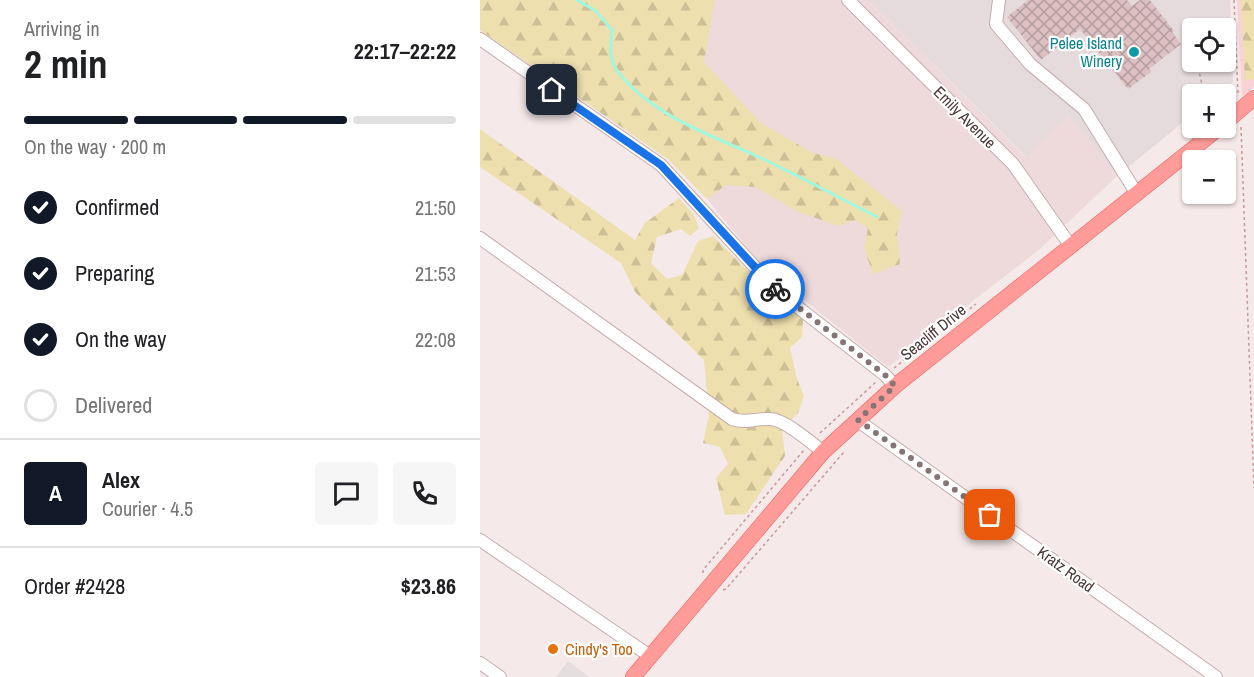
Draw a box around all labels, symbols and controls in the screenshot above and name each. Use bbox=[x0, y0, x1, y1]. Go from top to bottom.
text: Arriving in bbox=[24, 15, 100, 42]
map controls bbox=[1182, 18, 1236, 204]
button: locate bbox=[1182, 18, 1236, 72]
place label: Pelee Island Winery bbox=[1050, 32, 1122, 72]
text: 22:17–22:22 bbox=[354, 36, 456, 66]
text: 2 min bbox=[24, 38, 108, 90]
marker: Pelee Island Winery bbox=[1127, 45, 1141, 59]
pin bbox=[526, 64, 577, 115]
icon: home bbox=[535, 73, 568, 106]
street label: Emily Avenue bbox=[929, 81, 1001, 153]
button: + bbox=[1182, 84, 1236, 138]
text: On the way · 200 m bbox=[24, 133, 166, 160]
button: − bbox=[1182, 150, 1236, 204]
icon: check bbox=[24, 191, 57, 224]
text: Confirmed bbox=[75, 192, 159, 222]
text: 21:50 bbox=[415, 194, 456, 221]
icon: check bbox=[24, 257, 57, 290]
text: Preparing bbox=[75, 258, 154, 288]
courier bbox=[745, 259, 805, 319]
text: 21:53 bbox=[415, 260, 456, 287]
icon: bike bbox=[759, 273, 792, 306]
street label: Seacliff Drive bbox=[896, 299, 970, 365]
icon: check bbox=[24, 323, 57, 356]
text: On the way bbox=[75, 324, 166, 354]
text: 22:08 bbox=[415, 326, 456, 353]
text: Delivered bbox=[75, 390, 152, 420]
button: chat bbox=[315, 462, 378, 525]
button: phone bbox=[393, 462, 456, 525]
text: Alex bbox=[102, 465, 140, 495]
text: A bbox=[49, 478, 62, 508]
pin bbox=[964, 489, 1015, 540]
text: Courier · 4.5 bbox=[102, 495, 193, 522]
icon: bag bbox=[973, 498, 1006, 531]
street label: Kratz Road bbox=[1033, 541, 1099, 597]
text: Order #2428 bbox=[24, 571, 125, 601]
text: $23.86 bbox=[401, 571, 456, 601]
place label: Cindy's Too bbox=[565, 638, 633, 660]
marker: Cindy's Too bbox=[546, 642, 560, 656]

